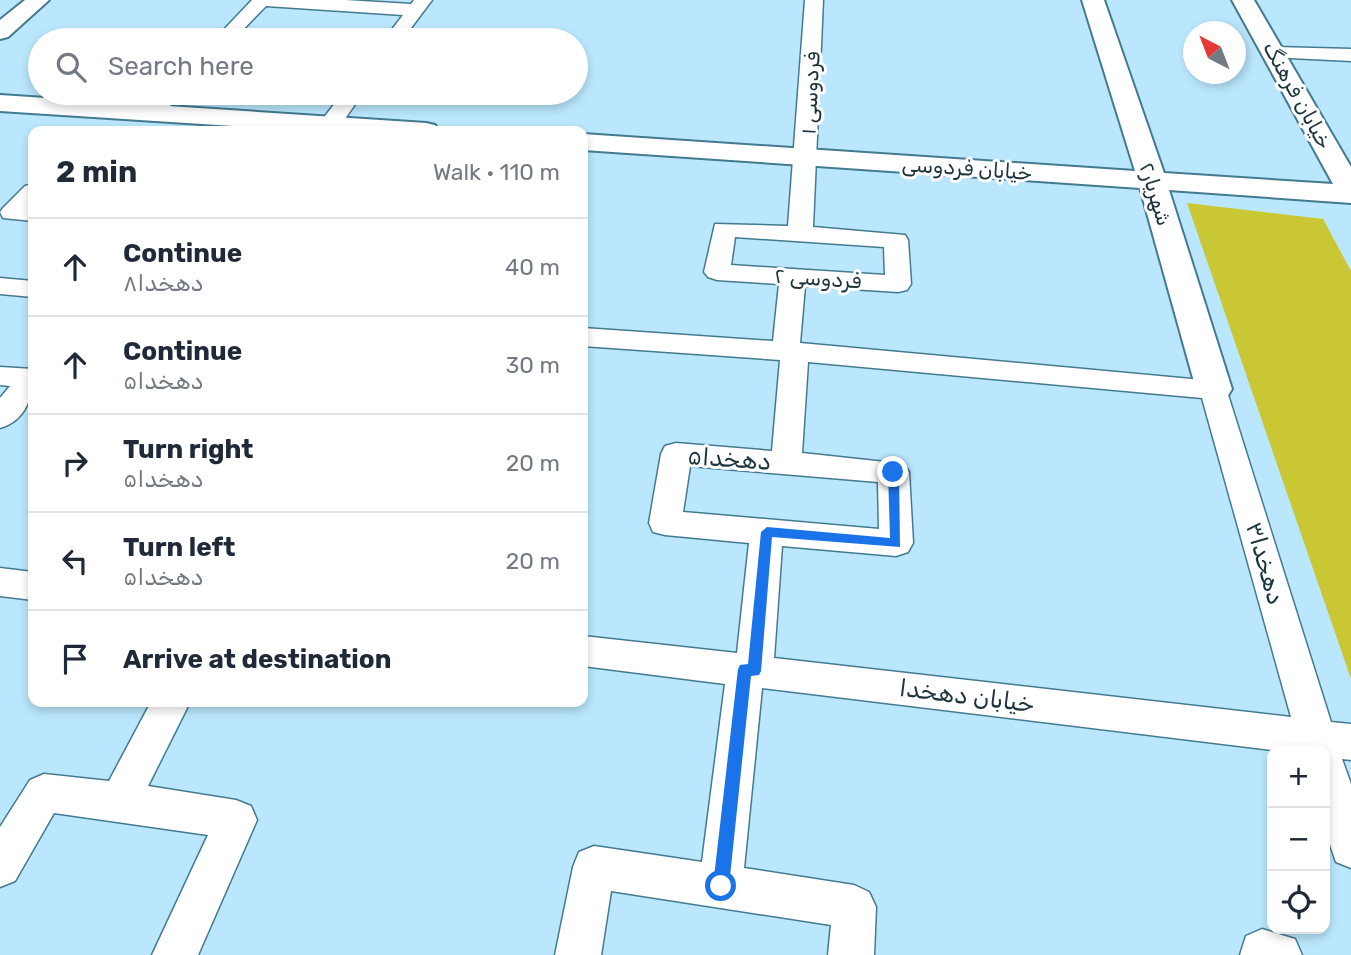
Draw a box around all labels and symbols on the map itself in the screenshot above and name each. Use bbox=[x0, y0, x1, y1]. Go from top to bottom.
north arrow bbox=[1183, 21, 1246, 84]
street label: خیابان فرهنگ bbox=[1258, 37, 1338, 153]
street label: فردوسی ۱ bbox=[795, 51, 826, 135]
street label: خیابان فردوسی bbox=[901, 151, 1033, 186]
street label: شهریار۲ bbox=[1135, 159, 1177, 229]
street label: فردوسی ۲ bbox=[774, 262, 862, 295]
street label: دهخدا۵ bbox=[686, 442, 772, 476]
route end bbox=[877, 456, 908, 487]
street label: دهخدا۳ bbox=[1240, 519, 1290, 607]
street label: خیابان دهخدا bbox=[898, 674, 1036, 718]
route start bbox=[705, 870, 736, 901]

